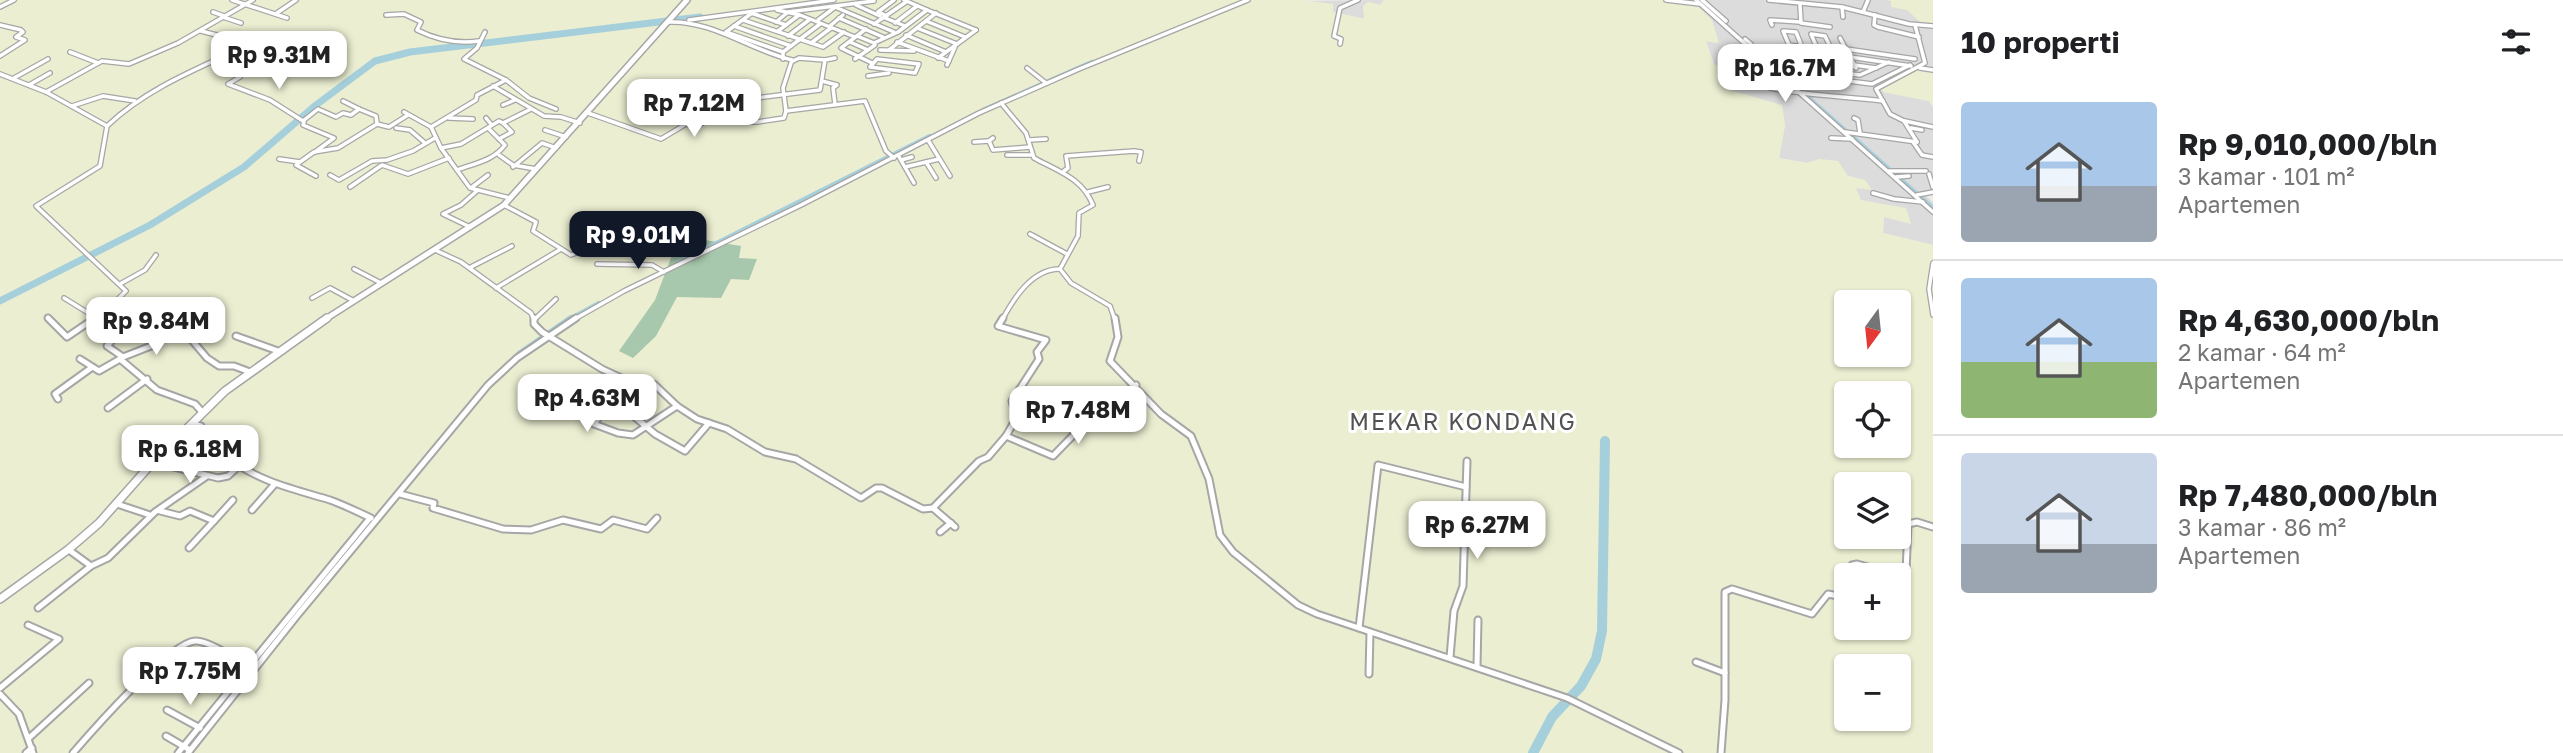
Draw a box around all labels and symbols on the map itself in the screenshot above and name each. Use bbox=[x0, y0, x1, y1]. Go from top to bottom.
pin: Rp 9.31M bbox=[207, 32, 351, 91]
pin: Rp 16.7M bbox=[1713, 44, 1857, 104]
pin: Rp 7.12M bbox=[622, 80, 766, 139]
pin: Rp 9.01M bbox=[566, 212, 710, 271]
north arrow bbox=[1834, 290, 1911, 368]
pin: Rp 9.84M bbox=[84, 298, 228, 357]
pin: Rp 4.63M bbox=[515, 374, 659, 434]
pin: Rp 7.48M bbox=[1006, 386, 1150, 446]
district label: MEKAR KONDANG bbox=[1349, 407, 1577, 435]
pin: Rp 6.18M bbox=[118, 426, 262, 485]
pin: Rp 6.27M bbox=[1405, 502, 1549, 561]
pin: Rp 7.75M bbox=[118, 648, 262, 707]

